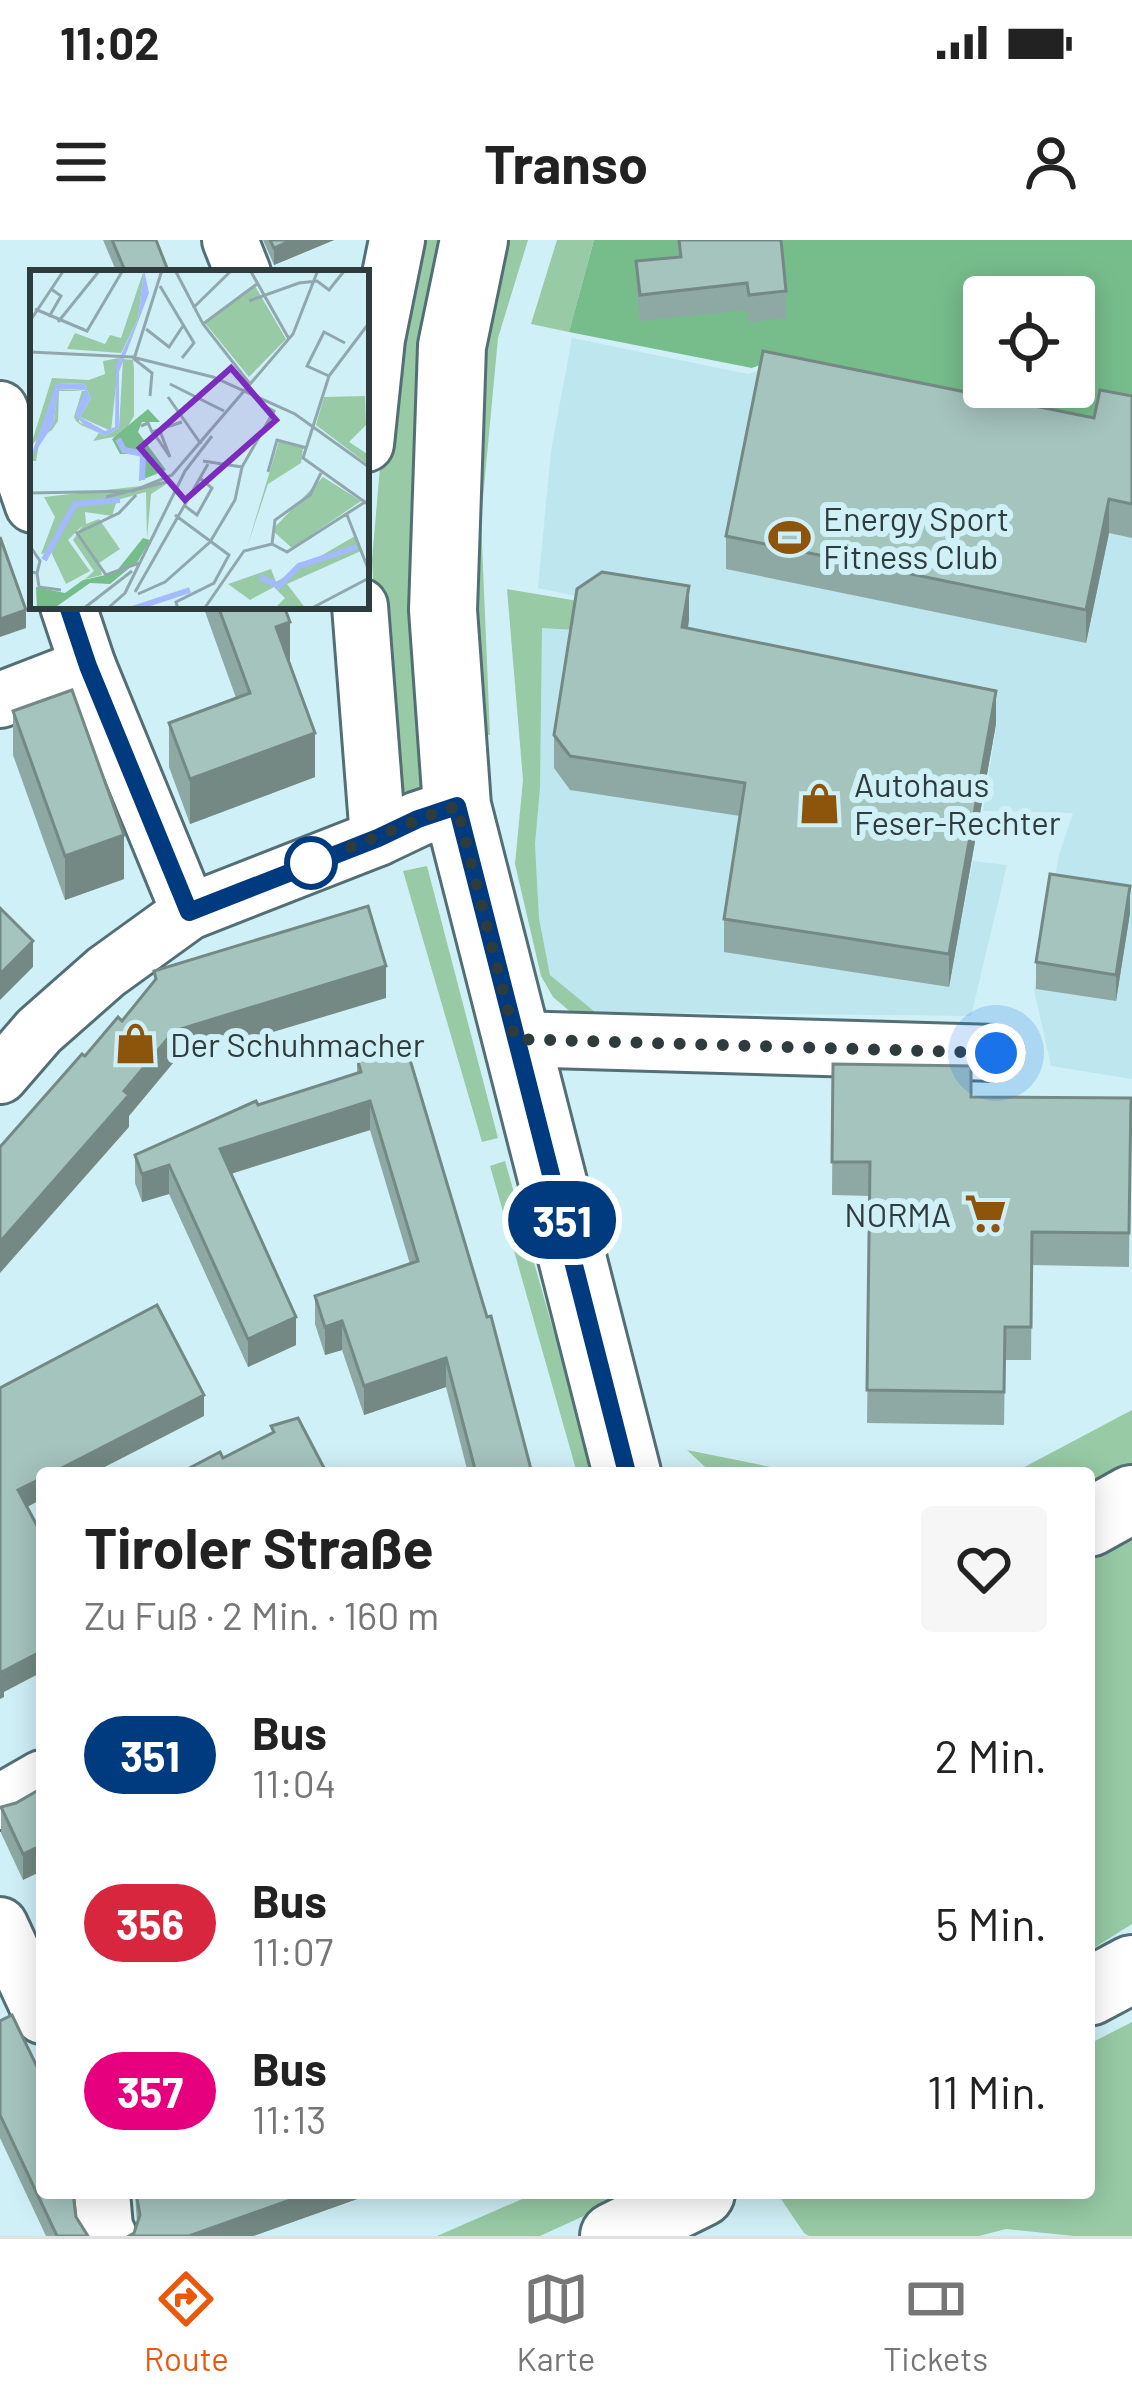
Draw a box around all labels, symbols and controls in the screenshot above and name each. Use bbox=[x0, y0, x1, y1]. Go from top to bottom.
text: 11:02 bbox=[60, 15, 159, 69]
icon: menu bbox=[48, 129, 114, 195]
icon: person bbox=[1018, 129, 1084, 195]
text: Transo bbox=[484, 130, 648, 195]
inset map bbox=[30, 270, 369, 609]
map controls bbox=[963, 276, 1095, 408]
button: locate bbox=[963, 276, 1095, 408]
place label: Energy Sport Fitness Club bbox=[823, 498, 1009, 576]
sports icon: Energy Sport Fitness Club bbox=[766, 514, 812, 560]
place label: Autohaus Feser-Rechter bbox=[854, 764, 1061, 842]
shop icon: Autohaus Feser-Rechter bbox=[797, 780, 843, 826]
unlabelled marker bbox=[286, 838, 336, 888]
shop icon: Der Schuhmacher bbox=[113, 1021, 159, 1067]
your location bbox=[966, 1023, 1026, 1083]
place label: Der Schuhmacher bbox=[170, 1024, 425, 1064]
line badge: 351 bbox=[493, 1181, 631, 1259]
supermarket icon: NORMA bbox=[962, 1191, 1008, 1237]
place label: NORMA bbox=[844, 1194, 951, 1234]
text: 351 bbox=[532, 1195, 592, 1245]
button: heart bbox=[921, 1506, 1047, 1632]
text: Tiroler Straße bbox=[84, 1512, 434, 1580]
text: Zu Fuß · 2 Min. · 160 m bbox=[84, 1591, 439, 1638]
text: Bus bbox=[252, 1705, 327, 1759]
text: 2 Min. bbox=[934, 1728, 1047, 1782]
text: 351 bbox=[120, 1730, 180, 1780]
text: 11:04 bbox=[252, 1759, 336, 1806]
text: Bus bbox=[252, 1873, 327, 1927]
text: 5 Min. bbox=[935, 1896, 1047, 1950]
text: 356 bbox=[116, 1898, 184, 1948]
text: 11:07 bbox=[252, 1927, 333, 1974]
text: Bus bbox=[252, 2041, 327, 2095]
text: 11 Min. bbox=[927, 2064, 1047, 2118]
text: 357 bbox=[117, 2066, 183, 2116]
text: 11:13 bbox=[252, 2095, 326, 2142]
tab: Route bbox=[144, 2266, 229, 2378]
tab: Karte bbox=[517, 2266, 595, 2378]
tab: Tickets bbox=[883, 2266, 988, 2378]

